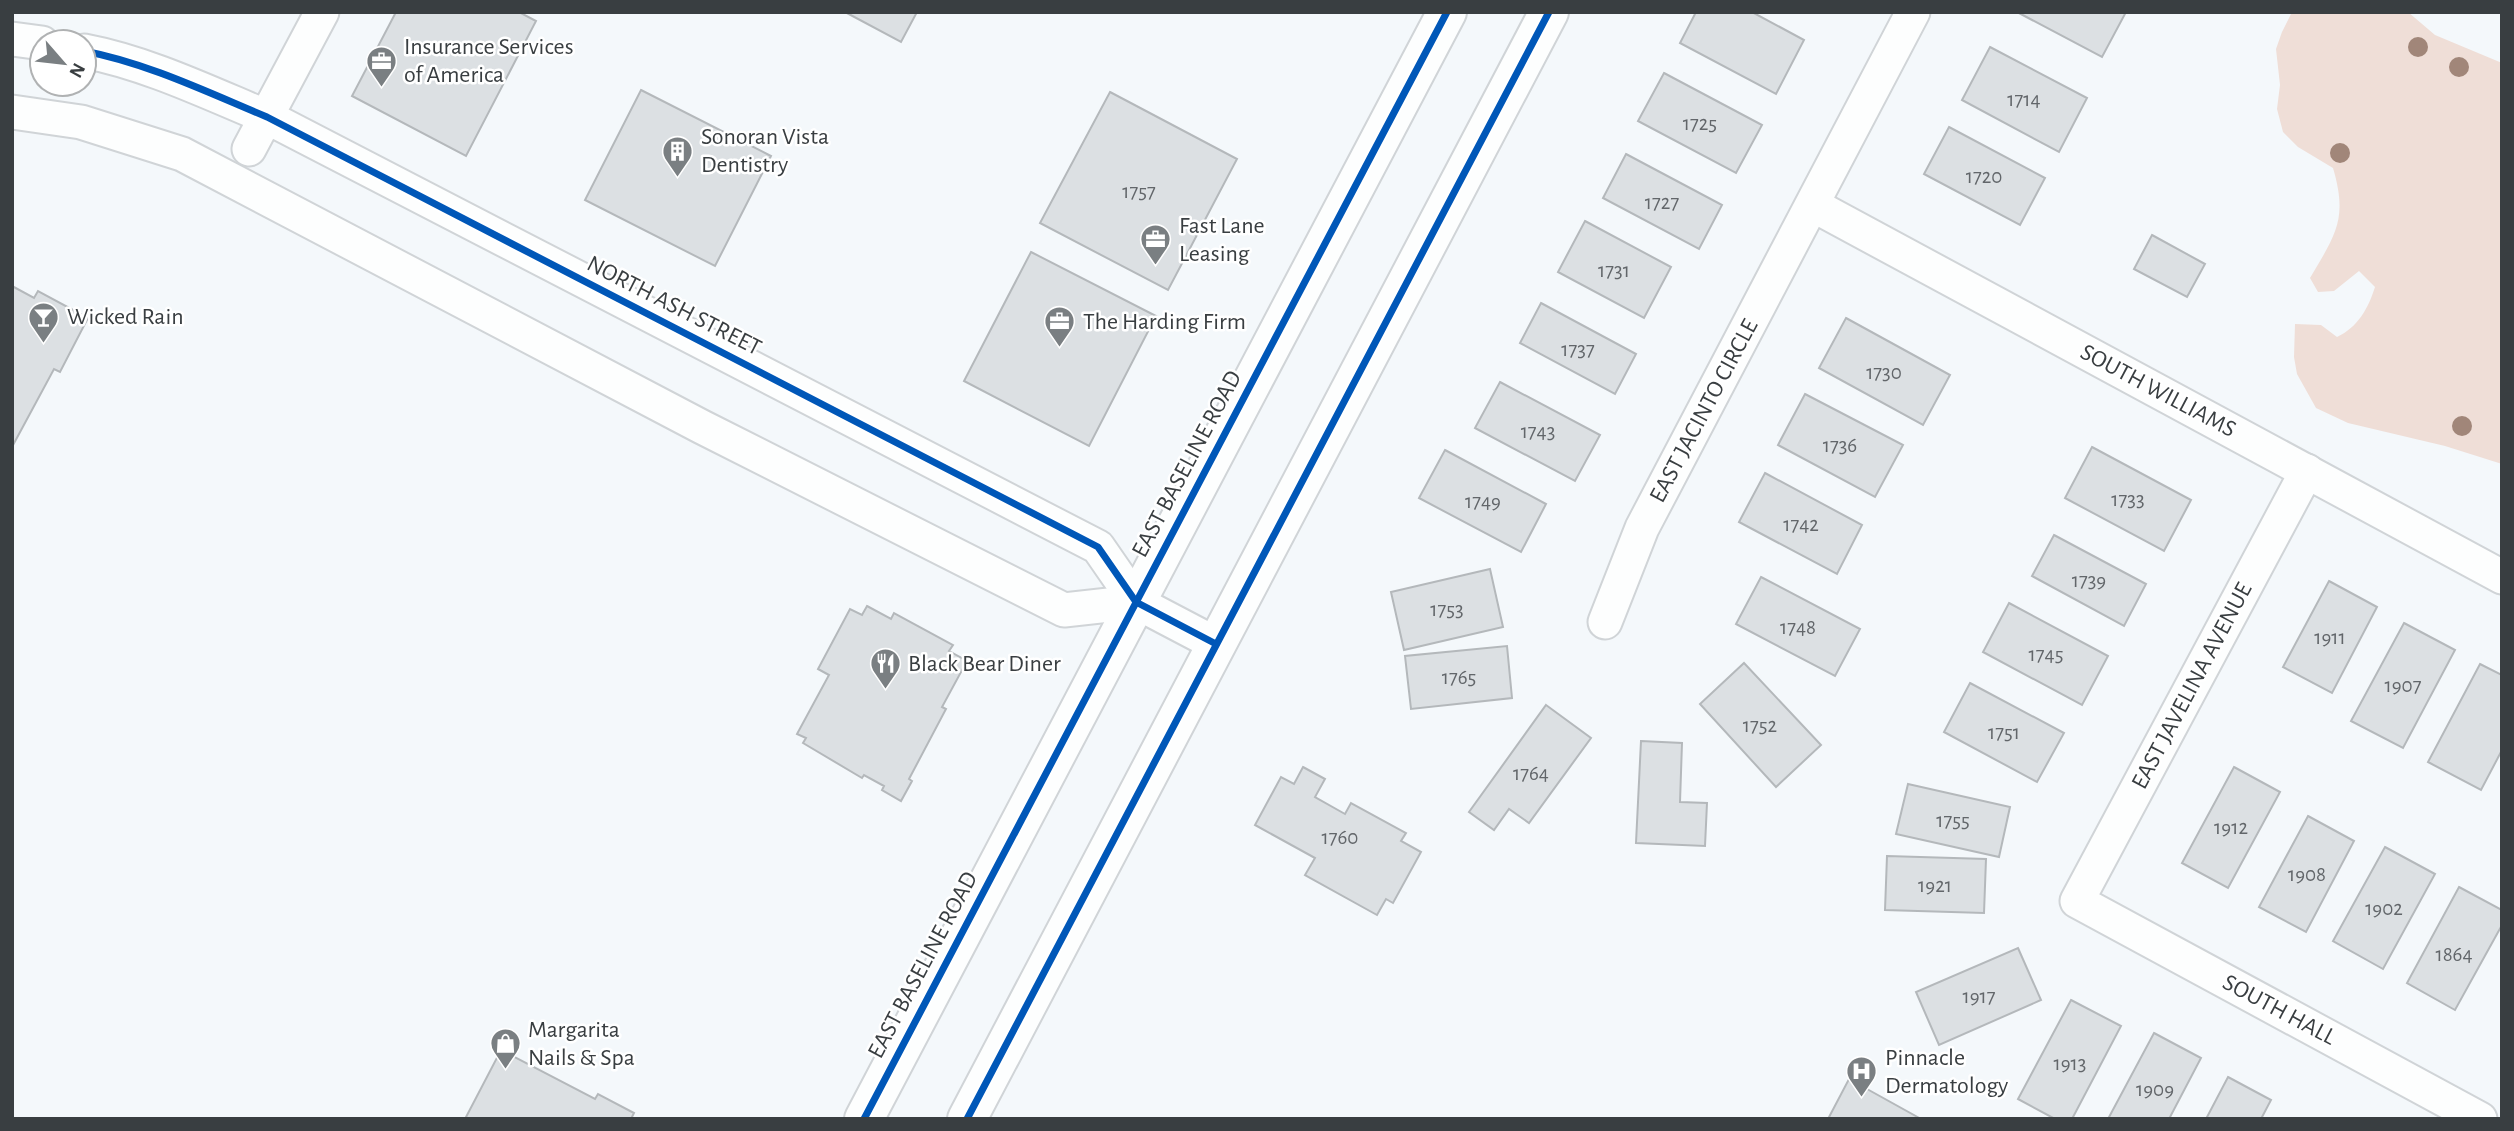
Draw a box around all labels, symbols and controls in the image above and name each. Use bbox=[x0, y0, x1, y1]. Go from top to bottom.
north arrow bbox=[28, 28, 98, 98]
place label: Insurance Services of America bbox=[404, 35, 574, 87]
office icon: Insurance Services of America bbox=[364, 44, 398, 88]
text: N bbox=[65, 60, 88, 81]
house number: 1714 bbox=[2007, 89, 2041, 110]
house number: 1725 bbox=[1683, 113, 1717, 134]
place label: Sonoran Vista Dentistry bbox=[701, 125, 829, 177]
building icon: Sonoran Vista Dentistry bbox=[661, 134, 695, 178]
house number: 1720 bbox=[1966, 166, 2002, 187]
house number: 1757 bbox=[1122, 181, 1156, 202]
house number: 1727 bbox=[1645, 192, 1679, 213]
place label: Fast Lane Leasing bbox=[1179, 214, 1265, 266]
office icon: Fast Lane Leasing bbox=[1139, 223, 1173, 267]
street label: NORTH ASH STREET bbox=[583, 252, 765, 360]
house number: 1731 bbox=[1598, 260, 1630, 281]
bar icon: Wicked Rain bbox=[27, 300, 61, 344]
place label: Wicked Rain bbox=[67, 305, 184, 329]
office icon: The Harding Firm bbox=[1043, 305, 1077, 349]
place label: The Harding Firm bbox=[1083, 310, 1246, 334]
street label: EAST JACINTO CIRCLE bbox=[1646, 315, 1763, 507]
house number: 1737 bbox=[1561, 339, 1595, 360]
street label: SOUTH WILLIAMS bbox=[2076, 340, 2240, 442]
house number: 1730 bbox=[1866, 362, 1902, 383]
street label: EAST BASELINE ROAD bbox=[1128, 367, 1246, 561]
house number: 1743 bbox=[1521, 421, 1555, 442]
house number: 1736 bbox=[1823, 435, 1857, 456]
house number: 1733 bbox=[2111, 489, 2145, 510]
house number: 1749 bbox=[1465, 491, 1501, 512]
house number: 1742 bbox=[1783, 514, 1819, 535]
house number: 1739 bbox=[2072, 570, 2106, 591]
street label: EAST JAVELINA AVENUE bbox=[2127, 578, 2257, 793]
house number: 1753 bbox=[1430, 599, 1464, 620]
house number: 1748 bbox=[1780, 617, 1816, 638]
house number: 1911 bbox=[2314, 627, 2346, 648]
house number: 1745 bbox=[2029, 644, 2063, 665]
restaurant icon: Black Bear Diner bbox=[868, 647, 902, 691]
place label: Black Bear Diner bbox=[908, 652, 1061, 676]
house number: 1765 bbox=[1442, 667, 1476, 688]
house number: 1907 bbox=[2385, 675, 2422, 696]
house number: 1752 bbox=[1743, 715, 1777, 736]
house number: 1751 bbox=[1988, 722, 2020, 743]
house number: 1764 bbox=[1513, 763, 1549, 784]
house number: 1755 bbox=[1936, 810, 1970, 831]
house number: 1912 bbox=[2214, 817, 2248, 838]
house number: 1760 bbox=[1322, 827, 1358, 848]
house number: 1908 bbox=[2288, 864, 2326, 885]
street label: EAST BASELINE ROAD bbox=[864, 868, 982, 1062]
house number: 1921 bbox=[1918, 875, 1952, 896]
house number: 1902 bbox=[2365, 898, 2403, 919]
house number: 1864 bbox=[2435, 944, 2473, 965]
street label: SOUTH HALL bbox=[2219, 970, 2339, 1050]
house number: 1917 bbox=[1962, 986, 1996, 1007]
place label: Margarita Nails & Spa bbox=[528, 1018, 635, 1070]
shop icon: Margarita Nails & Spa bbox=[488, 1027, 522, 1071]
place label: Pinnacle Dermatology bbox=[1885, 1046, 2008, 1098]
house number: 1913 bbox=[2054, 1053, 2086, 1074]
hospital icon: Pinnacle Dermatology bbox=[1845, 1055, 1879, 1099]
house number: 1909 bbox=[2136, 1079, 2174, 1100]

